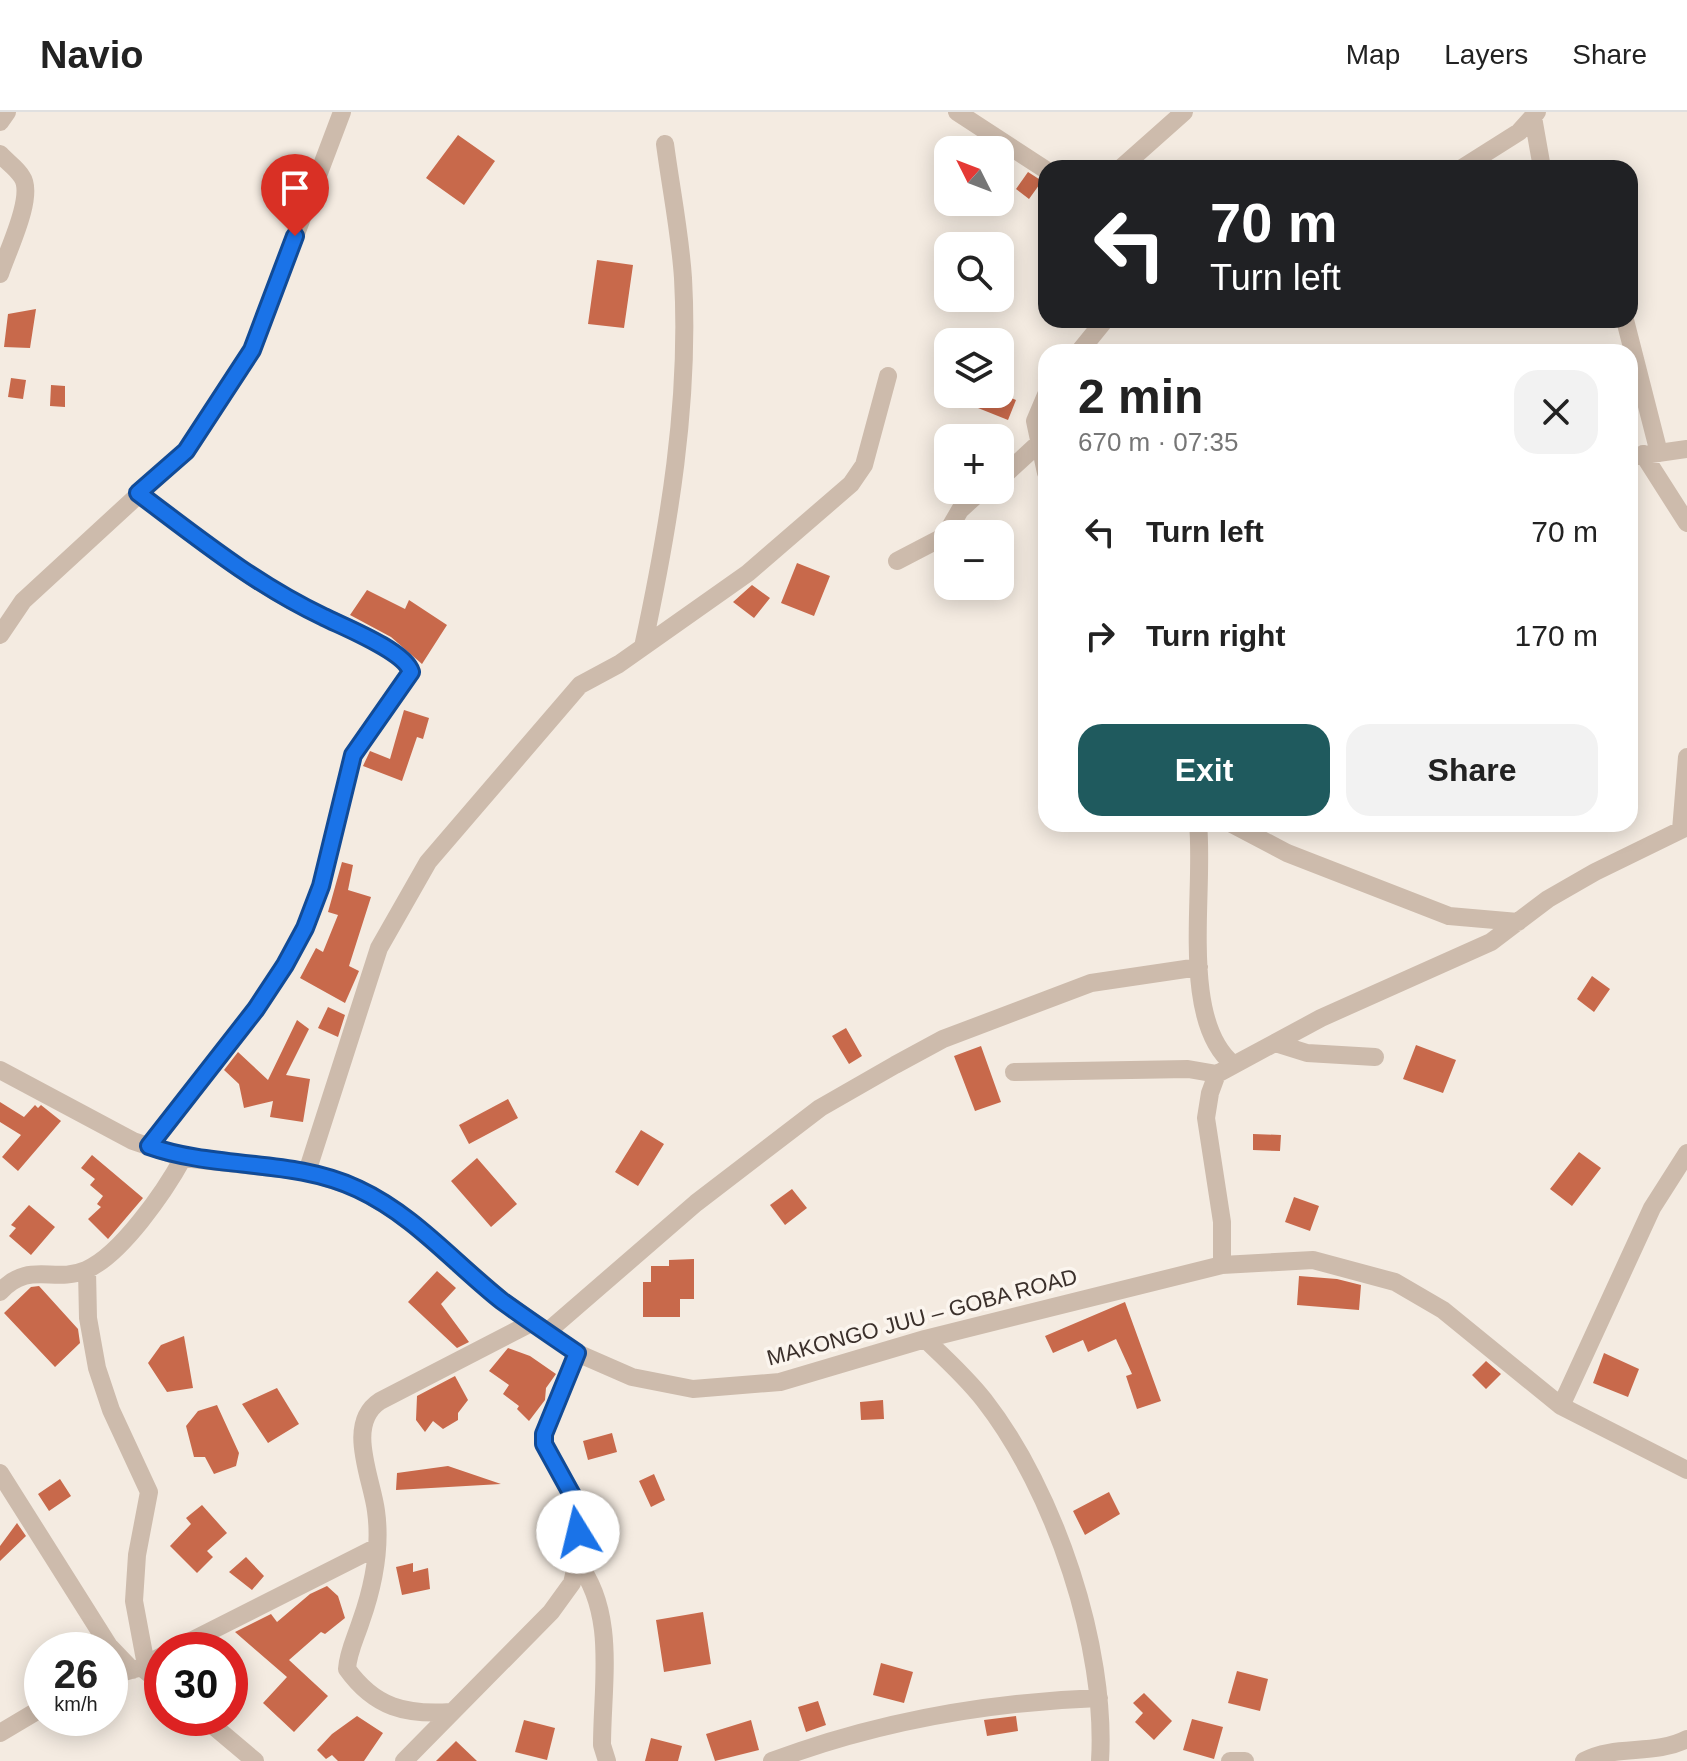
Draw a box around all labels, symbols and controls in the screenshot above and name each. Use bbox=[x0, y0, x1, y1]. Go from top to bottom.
text: Navio bbox=[40, 34, 143, 76]
text: Map bbox=[1346, 39, 1400, 70]
text: Layers bbox=[1444, 39, 1528, 70]
text: Share bbox=[1572, 39, 1647, 70]
north arrow bbox=[934, 136, 1014, 216]
map controls bbox=[934, 136, 1014, 600]
pin bbox=[261, 154, 329, 236]
icon: arrive bbox=[273, 166, 317, 210]
text: 70 m bbox=[1210, 191, 1338, 254]
icon: left bbox=[1078, 192, 1182, 296]
button: search bbox=[934, 232, 1014, 312]
text: Turn left bbox=[1210, 257, 1341, 298]
button: layers bbox=[934, 328, 1014, 408]
text: 2 min bbox=[1078, 370, 1203, 423]
button: close bbox=[1514, 370, 1598, 454]
button: + bbox=[934, 424, 1014, 504]
text: 670 m · 07:35 bbox=[1078, 427, 1238, 457]
icon: left bbox=[1078, 510, 1122, 554]
text: Turn left bbox=[1146, 515, 1264, 548]
text: 70 m bbox=[1531, 515, 1598, 548]
button: − bbox=[934, 520, 1014, 600]
icon: right bbox=[1078, 614, 1122, 658]
text: Turn right bbox=[1146, 619, 1285, 652]
text: 170 m bbox=[1515, 619, 1598, 652]
button: Exit bbox=[1078, 724, 1330, 816]
button: Share bbox=[1346, 724, 1598, 816]
street label: MAKONGO JUU – GOBA ROAD bbox=[764, 1263, 1080, 1371]
position arrow bbox=[536, 1490, 620, 1574]
speed limit sign: 30 bbox=[144, 1632, 248, 1736]
text: 26 bbox=[54, 1652, 98, 1696]
text: km/h bbox=[54, 1693, 98, 1715]

